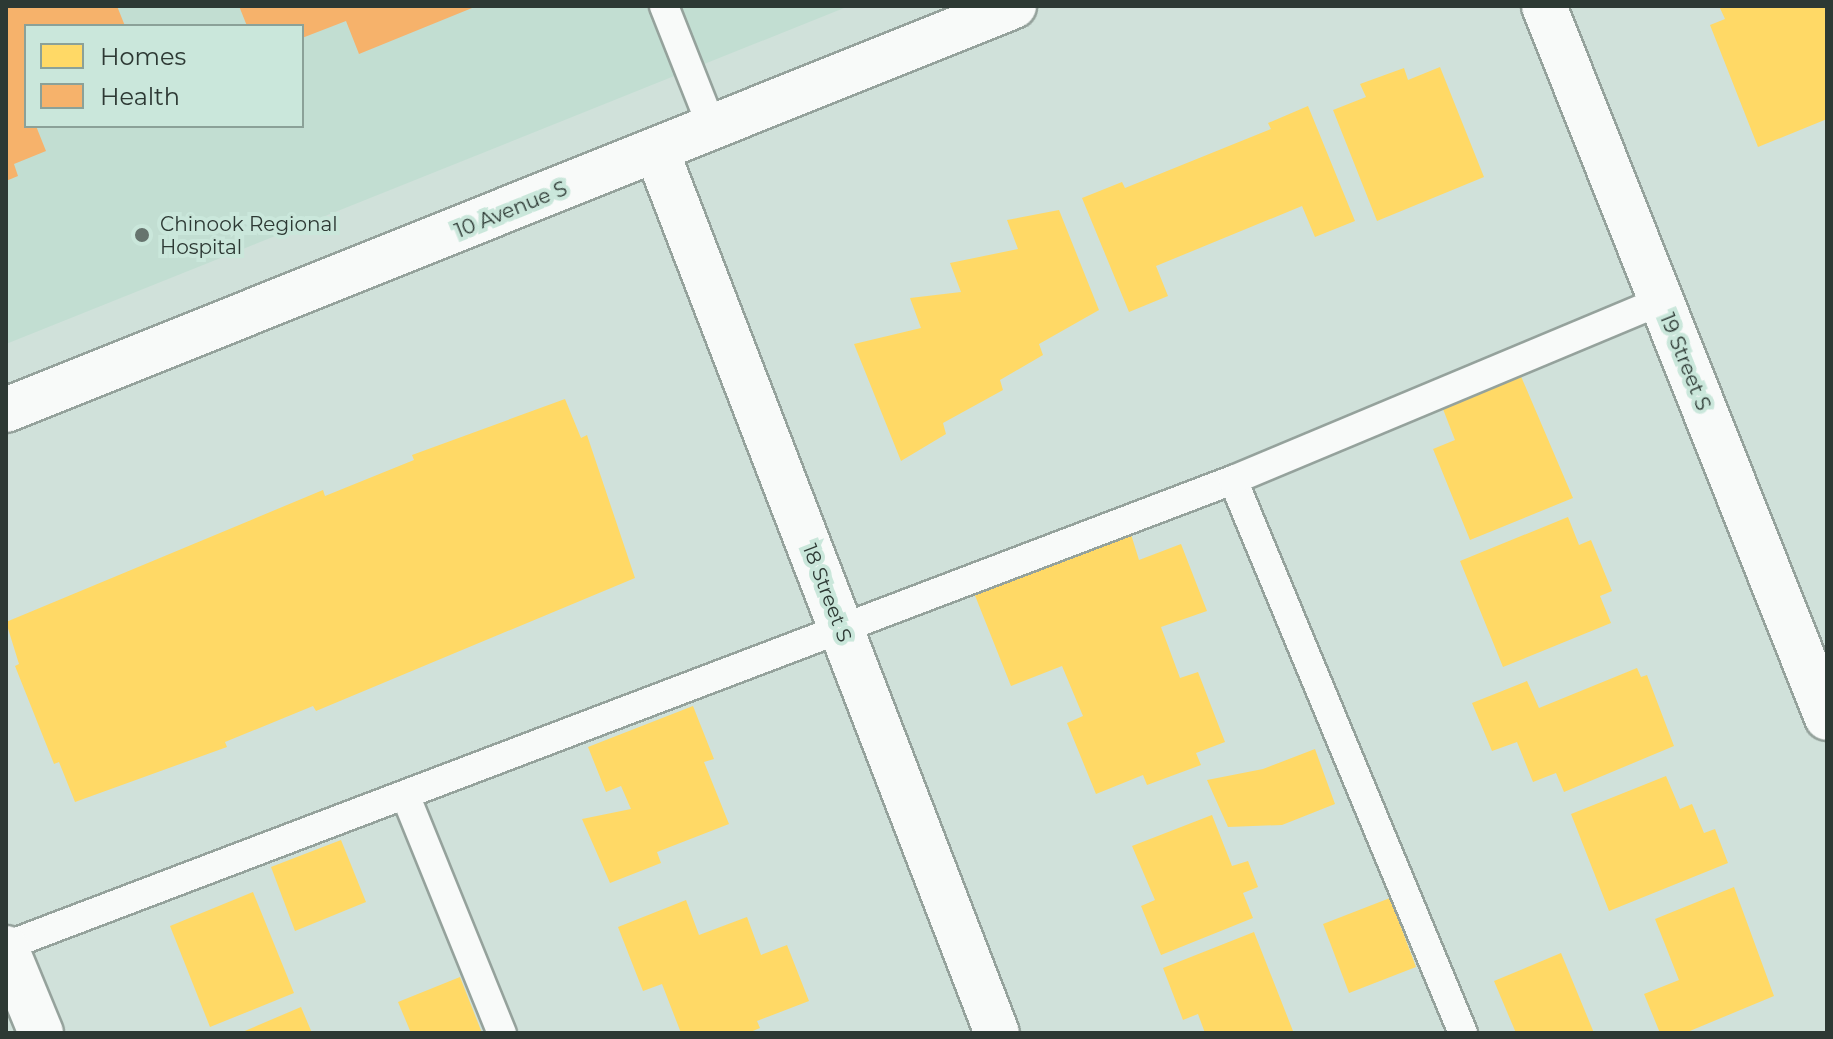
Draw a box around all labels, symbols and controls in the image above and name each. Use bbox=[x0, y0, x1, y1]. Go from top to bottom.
legend bbox=[24, 24, 304, 128]
text: Homes bbox=[100, 42, 186, 71]
text: Health bbox=[100, 82, 180, 111]
street label: 10 Avenue S bbox=[451, 177, 571, 243]
place label: Chinook Regional Hospital bbox=[160, 212, 338, 259]
marker: Chinook Regional Hospital bbox=[131, 224, 153, 246]
street label: 19 Street S bbox=[1655, 310, 1715, 414]
street label: 18 Street S bbox=[797, 541, 857, 645]

